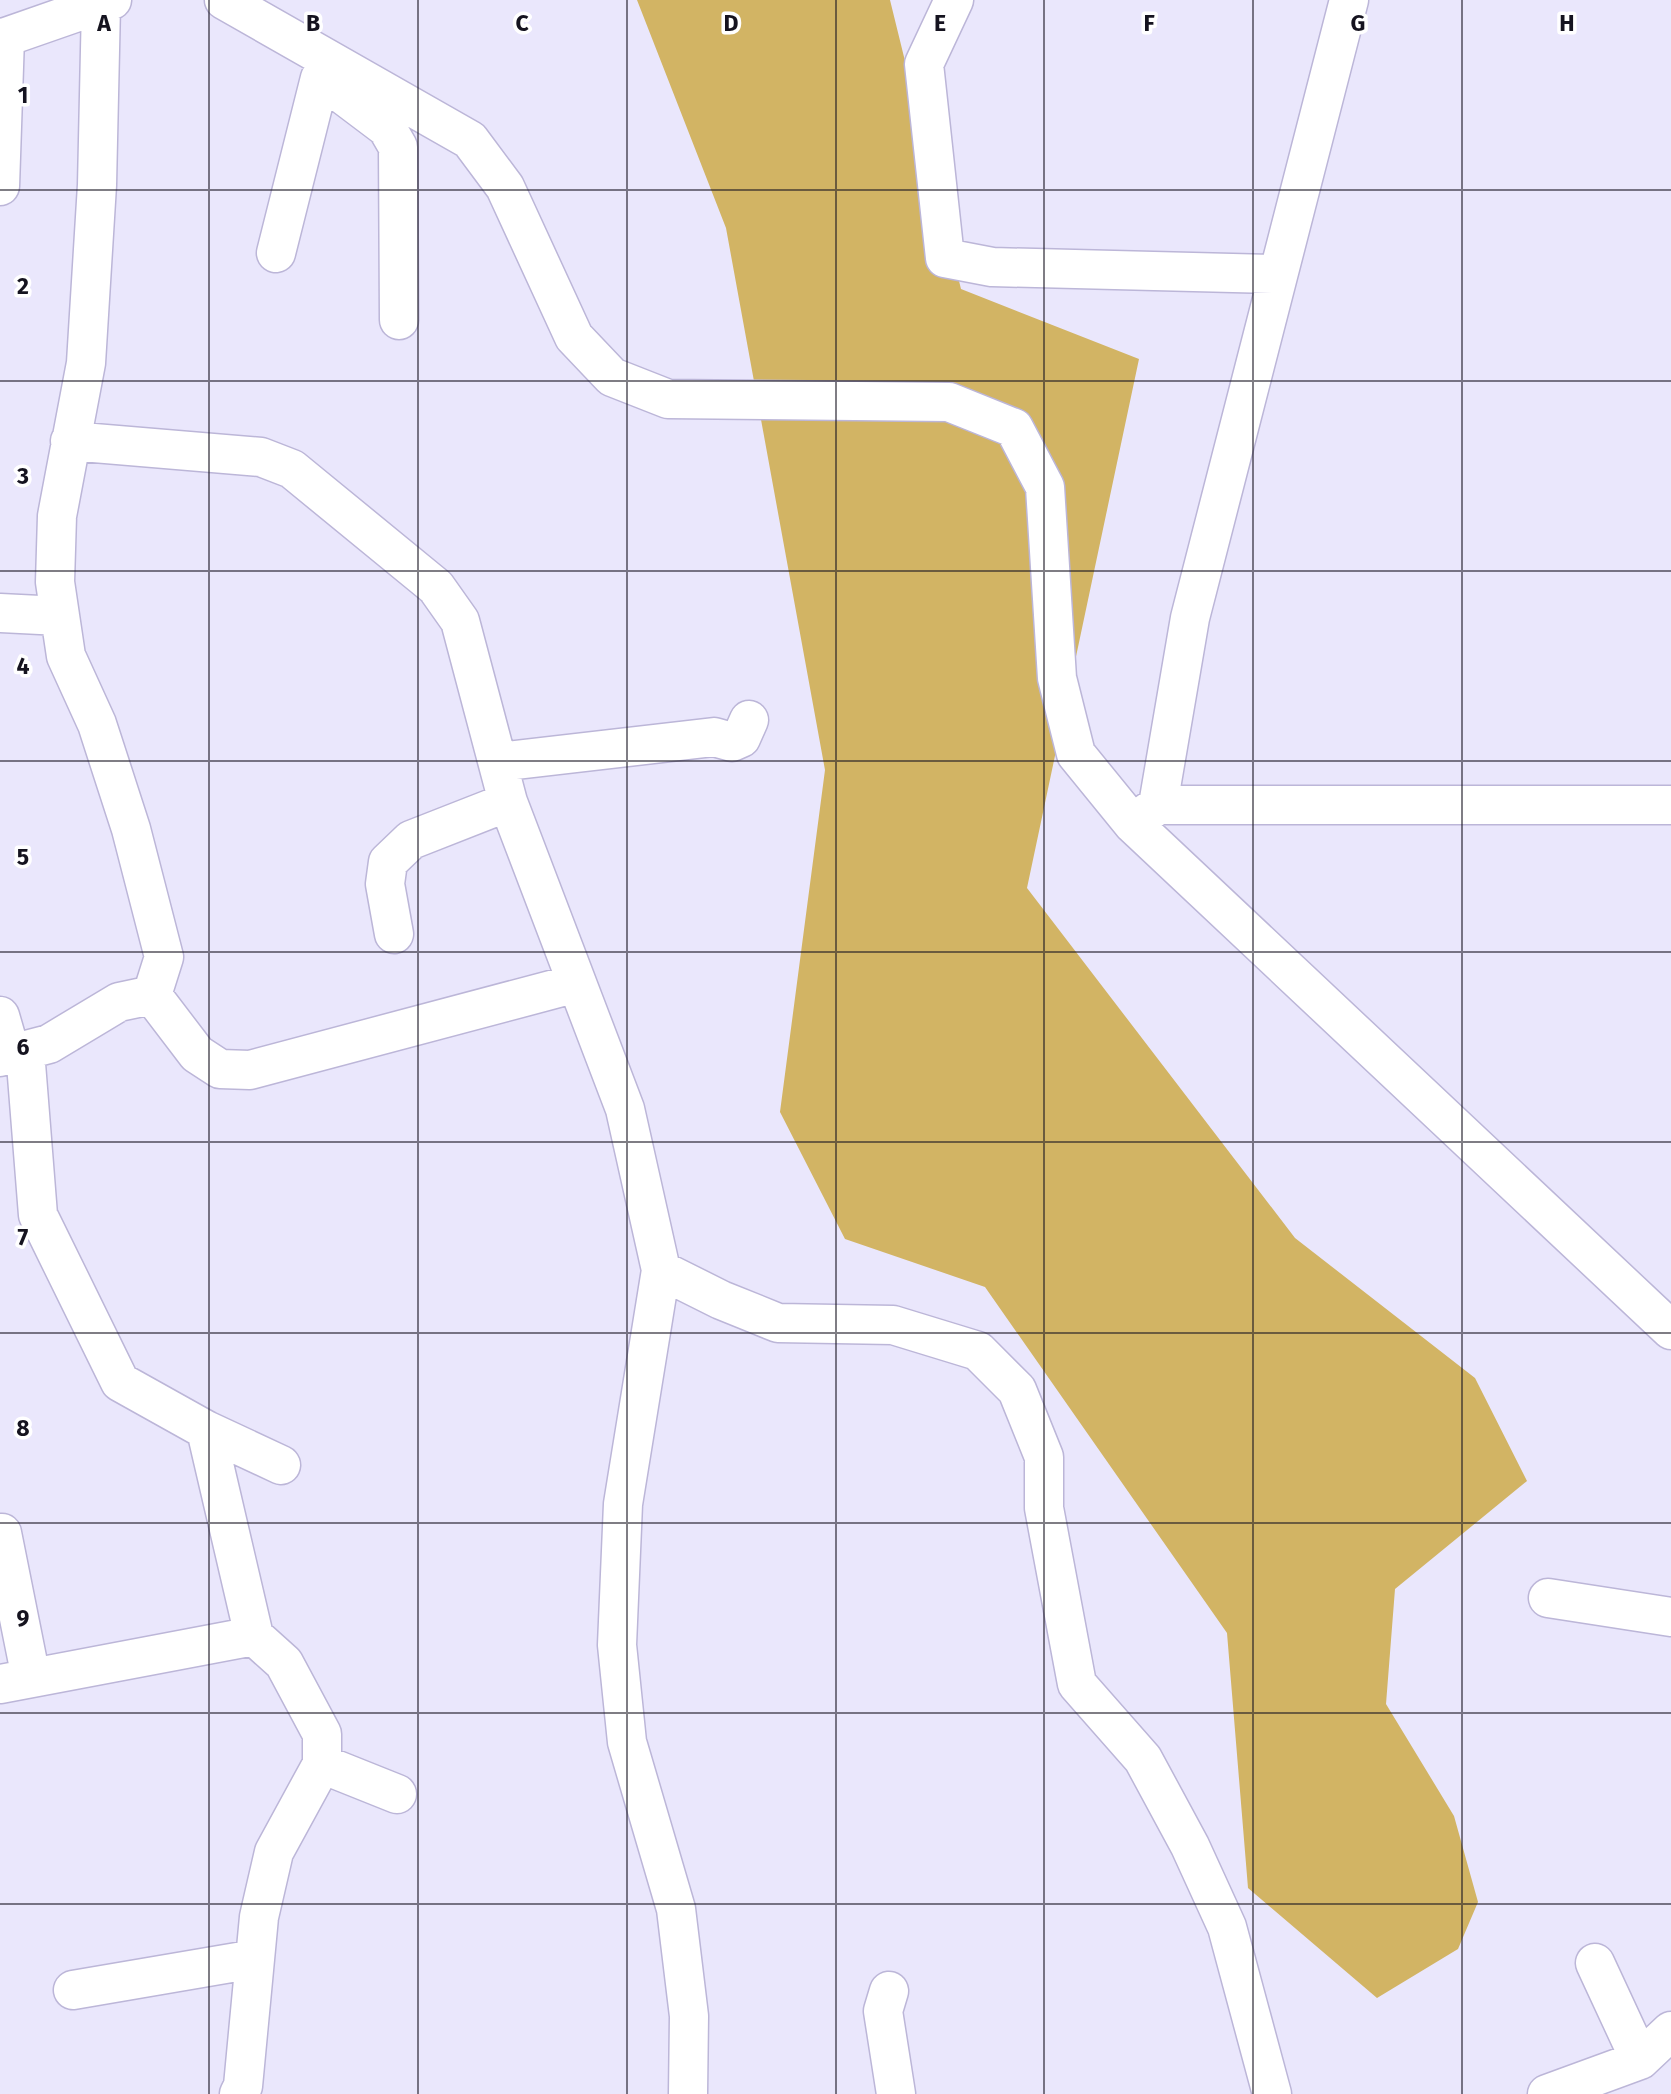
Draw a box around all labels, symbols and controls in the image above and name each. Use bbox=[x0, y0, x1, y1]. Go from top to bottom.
text: A bbox=[96, 9, 111, 37]
text: B bbox=[306, 9, 320, 37]
text: C bbox=[515, 9, 529, 37]
text: D bbox=[724, 9, 739, 37]
text: E bbox=[934, 9, 946, 37]
text: F bbox=[1143, 9, 1155, 37]
text: G bbox=[1351, 9, 1365, 37]
text: H bbox=[1559, 9, 1575, 37]
text: 1 bbox=[18, 81, 28, 109]
text: 2 bbox=[17, 272, 29, 300]
text: 3 bbox=[16, 462, 29, 490]
text: 4 bbox=[17, 652, 30, 680]
text: 5 bbox=[17, 843, 29, 871]
text: 6 bbox=[17, 1033, 30, 1061]
text: 7 bbox=[18, 1223, 29, 1251]
text: 8 bbox=[16, 1414, 30, 1442]
text: 9 bbox=[17, 1604, 30, 1632]

